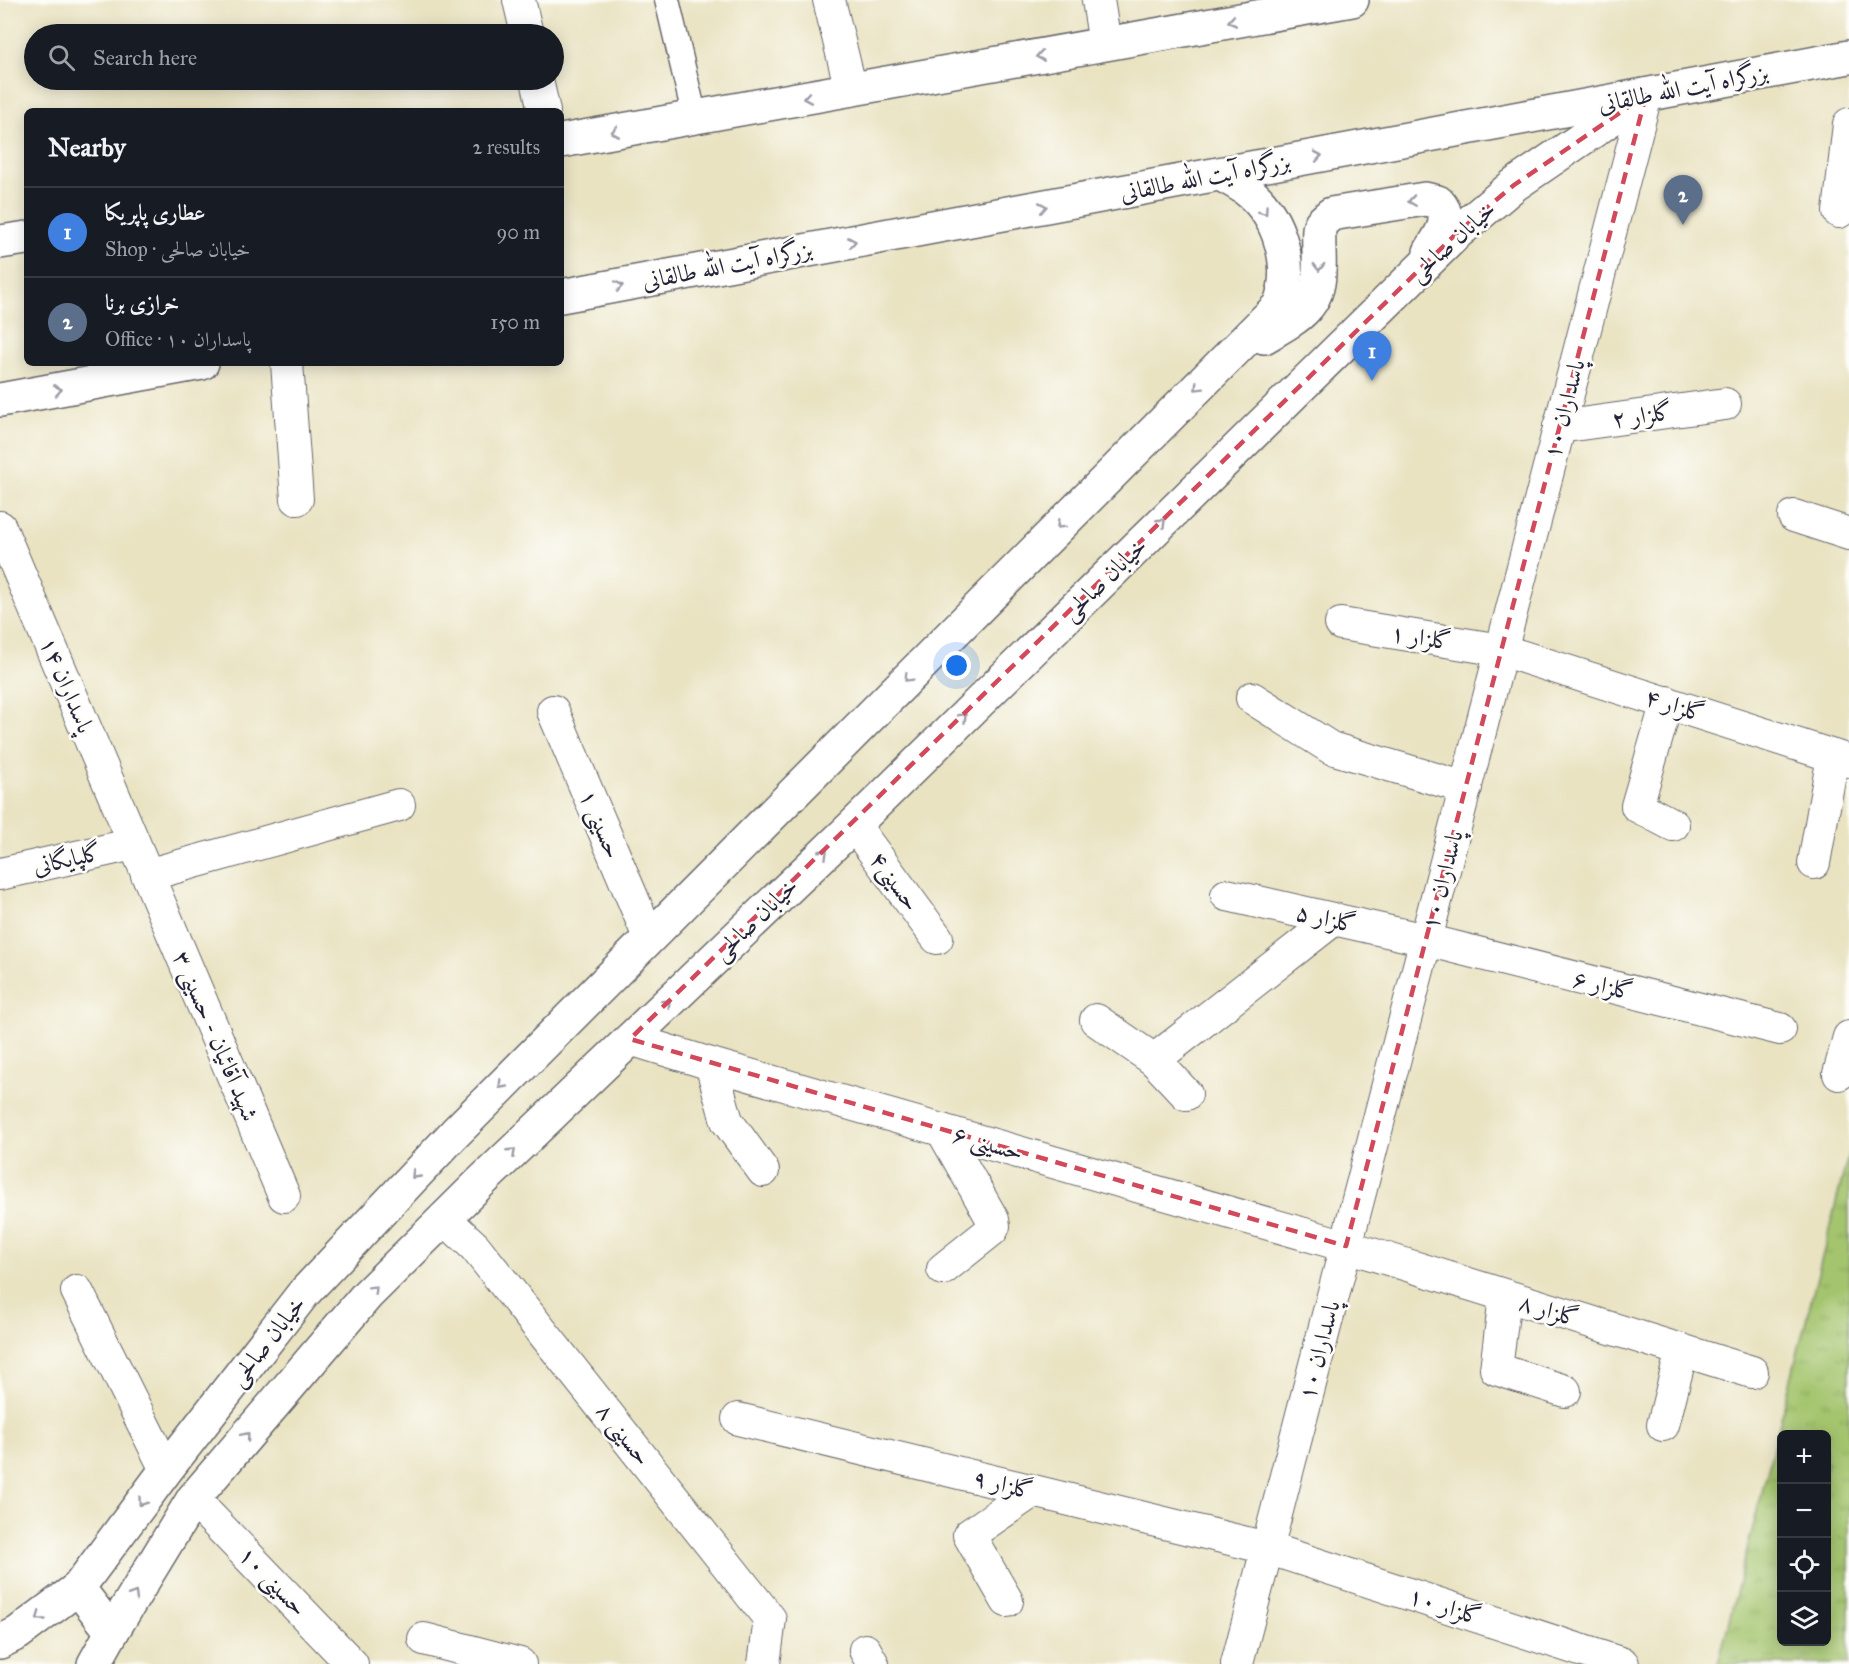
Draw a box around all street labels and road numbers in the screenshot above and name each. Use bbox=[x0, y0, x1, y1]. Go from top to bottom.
street label: بزرگراه آیت الله طالقانی bbox=[1594, 53, 1771, 119]
street label: بزرگراه آیت الله طالقانی bbox=[1116, 142, 1293, 208]
street label: خیابان صالحی bbox=[1402, 194, 1503, 290]
street label: بزرگراه آیت الله طالقانی bbox=[638, 230, 815, 296]
street label: پاسداران ١٠ bbox=[1536, 354, 1594, 463]
street label: گلزار ۲ bbox=[1610, 396, 1674, 434]
street label: خیابان صالحی bbox=[1055, 531, 1154, 629]
street label: گلزار ۱ bbox=[1389, 617, 1453, 657]
street label: پاسداران ۱۴ bbox=[31, 632, 101, 740]
street label: گلزار ۴ bbox=[1641, 681, 1709, 729]
street label: حسینی ۱ bbox=[571, 785, 629, 864]
street label: پاسداران ١٠ bbox=[1414, 825, 1472, 934]
street label: گلپایگانی bbox=[30, 837, 104, 882]
street label: حسینی۴ bbox=[862, 845, 927, 918]
street label: خیابان صالحی bbox=[706, 871, 805, 969]
street label: گلزار ۵ bbox=[1293, 897, 1359, 939]
street label: شهید آقائیان - حسینی ۳ bbox=[165, 946, 265, 1126]
street label: گلزار ۶ bbox=[1570, 963, 1636, 1007]
street label: حسینی ۶ bbox=[949, 1119, 1027, 1169]
street label: گلزار ۸ bbox=[1515, 1287, 1583, 1333]
street label: خيابان صالحی bbox=[222, 1289, 313, 1394]
street label: پاسداران ١٠ bbox=[1291, 1295, 1349, 1404]
street label: حسینی ۸ bbox=[588, 1396, 658, 1473]
street label: گلزار ٩ bbox=[970, 1462, 1036, 1506]
street label: حسینی ۱۰ bbox=[231, 1540, 314, 1624]
street label: گلزار ۱۰ bbox=[1405, 1580, 1485, 1632]

